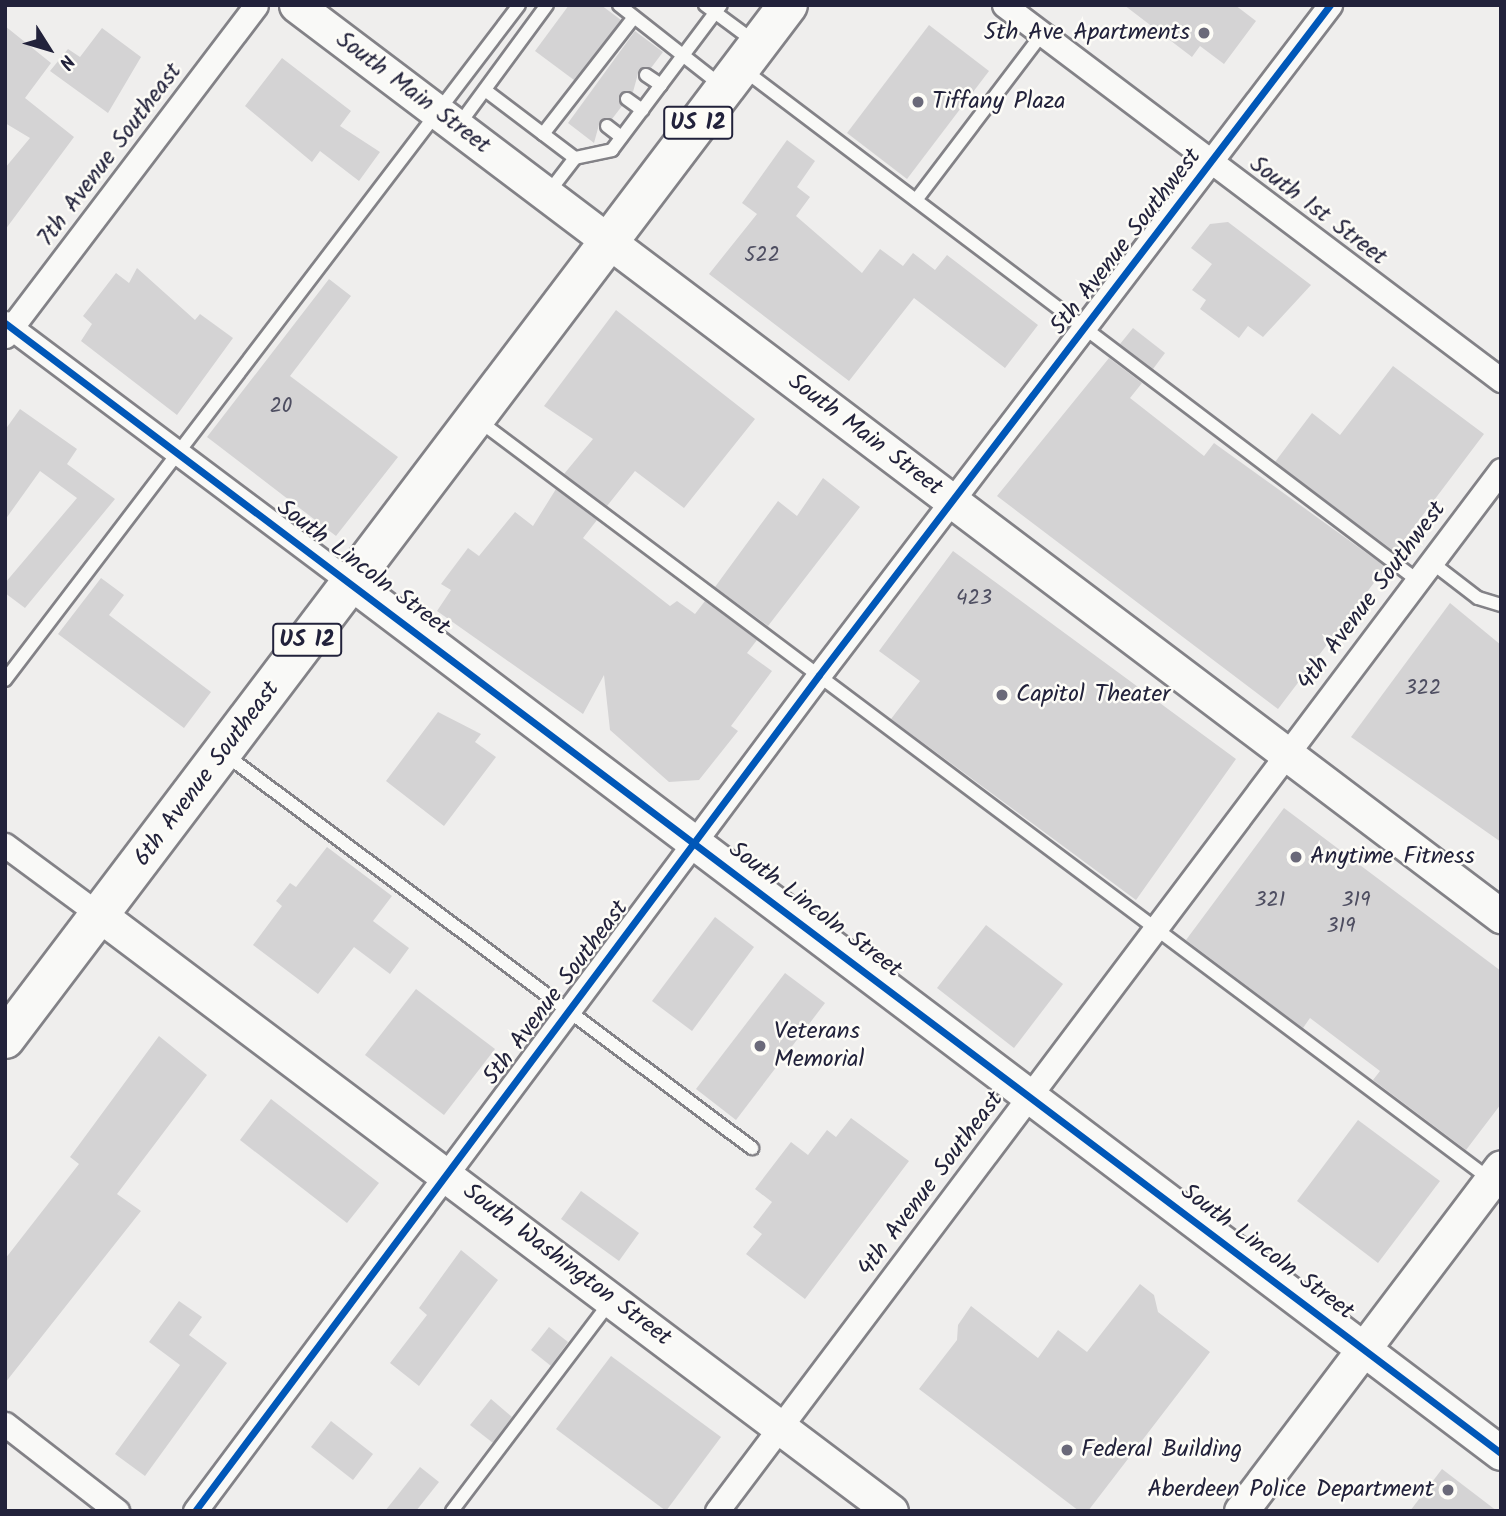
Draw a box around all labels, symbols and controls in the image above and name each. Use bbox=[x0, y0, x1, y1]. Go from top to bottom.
north arrow bbox=[14, 14, 84, 84]
place label: 5th Ave Apartments bbox=[983, 19, 1190, 47]
street label: South Main Street bbox=[330, 25, 496, 161]
marker: 5th Ave Apartments bbox=[1196, 25, 1212, 41]
text: N bbox=[50, 48, 81, 75]
street label: 7th Avenue Southeast bbox=[32, 58, 188, 252]
place label: Tiffany Plaza bbox=[932, 88, 1066, 116]
marker: Tiffany Plaza bbox=[910, 94, 926, 110]
road number: US 12 bbox=[663, 104, 733, 142]
street label: 5th Avenue Southwest bbox=[1044, 143, 1208, 341]
street label: South 1st Street bbox=[1244, 150, 1392, 272]
house number: 522 bbox=[744, 243, 780, 269]
street label: South Main Street bbox=[782, 367, 948, 503]
house number: 20 bbox=[270, 394, 292, 420]
street label: South Lincoln Street bbox=[271, 494, 455, 642]
street label: 4th Avenue Southwest bbox=[1292, 496, 1452, 696]
house number: 423 bbox=[956, 586, 992, 612]
road number: US 12 bbox=[272, 620, 342, 660]
street label: 6th Avenue Southeast bbox=[128, 676, 286, 872]
house number: 322 bbox=[1405, 676, 1441, 702]
place label: Capitol Theater bbox=[1016, 681, 1170, 709]
marker: Capitol Theater bbox=[994, 687, 1010, 703]
street label: South Lincoln Street bbox=[723, 836, 907, 984]
place label: Anytime Fitness bbox=[1310, 843, 1475, 871]
marker: Anytime Fitness bbox=[1288, 849, 1304, 865]
house number: 321 bbox=[1255, 888, 1285, 914]
house number: 319 bbox=[1342, 888, 1370, 914]
street label: 5th Avenue Southeast bbox=[477, 895, 635, 1091]
house number: 319 bbox=[1327, 914, 1355, 940]
place label: Veterans Memorial bbox=[774, 1018, 865, 1074]
marker: Veterans Memorial bbox=[752, 1038, 768, 1054]
street label: 4th Avenue Southeast bbox=[852, 1086, 1010, 1282]
street label: South Washington Street bbox=[457, 1177, 677, 1353]
street label: South Lincoln Street bbox=[1175, 1178, 1359, 1326]
place label: Federal Building bbox=[1081, 1436, 1242, 1464]
marker: Federal Building bbox=[1059, 1442, 1075, 1458]
place label: Aberdeen Police Department bbox=[1147, 1476, 1434, 1504]
marker: Aberdeen Police Department bbox=[1440, 1482, 1456, 1498]

